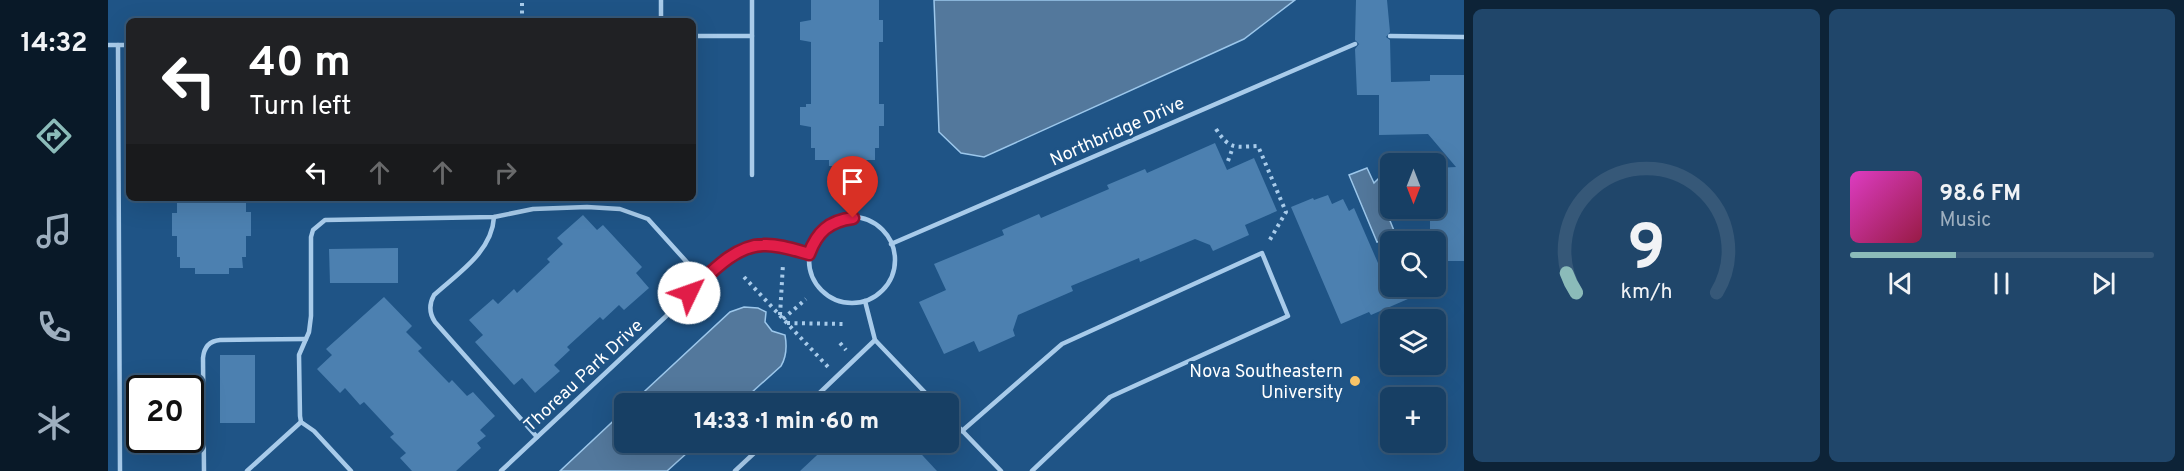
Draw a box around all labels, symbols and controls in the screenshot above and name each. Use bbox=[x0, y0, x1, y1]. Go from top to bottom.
text: 14:32 bbox=[21, 27, 87, 61]
text: 40 m bbox=[249, 38, 351, 91]
icon: left bbox=[150, 42, 228, 120]
text: Turn left bbox=[249, 90, 351, 124]
street label: Northbridge Drive bbox=[1047, 92, 1188, 172]
icon: directions bbox=[33, 115, 75, 157]
north arrow bbox=[1380, 153, 1446, 219]
map controls bbox=[1380, 153, 1446, 453]
icon: left bbox=[300, 156, 333, 189]
icon: ahead bbox=[363, 156, 396, 189]
icon: ahead bbox=[426, 156, 459, 189]
icon: right bbox=[489, 156, 522, 189]
pin bbox=[827, 156, 878, 218]
icon: arrive bbox=[836, 165, 869, 198]
text: 98.6 FM bbox=[1940, 181, 2021, 208]
text: Music bbox=[1940, 208, 1991, 234]
icon: music bbox=[33, 210, 75, 252]
text: 9 bbox=[1627, 212, 1665, 291]
button: search bbox=[1380, 231, 1446, 297]
position arrow bbox=[657, 261, 721, 325]
icon: previous bbox=[1884, 267, 1917, 300]
icon: pause bbox=[1985, 267, 2018, 300]
icon: next bbox=[2087, 267, 2120, 300]
text: km/h bbox=[1620, 279, 1672, 306]
icon: phone bbox=[33, 306, 75, 348]
button: layers bbox=[1380, 309, 1446, 375]
street label: Thoreau Park Drive bbox=[520, 315, 648, 437]
place label: Nova Southeastern University bbox=[1189, 361, 1343, 405]
marker: Nova Southeastern University bbox=[1348, 374, 1362, 388]
speed limit sign: 20 bbox=[126, 375, 204, 453]
button: + bbox=[1380, 387, 1446, 453]
icon: climate bbox=[33, 402, 75, 444]
text: 14:33 · 1 min · 60 m bbox=[694, 409, 879, 436]

